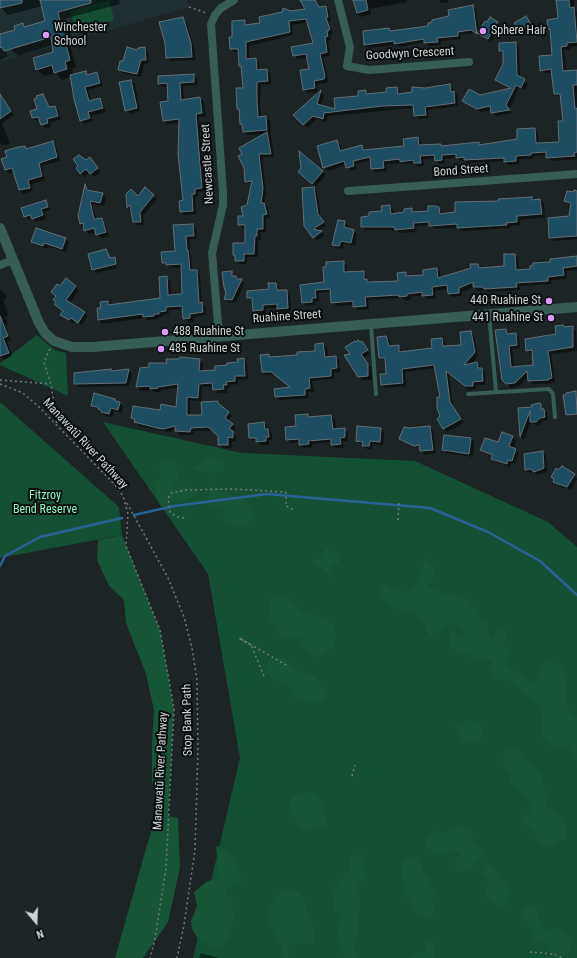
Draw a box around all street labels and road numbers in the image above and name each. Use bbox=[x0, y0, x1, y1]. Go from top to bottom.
street label: Goodwyn Crescent bbox=[365, 44, 455, 64]
street label: Newcastle Street bbox=[199, 123, 217, 205]
street label: Bond Street bbox=[433, 162, 489, 180]
street label: Ruahine Street bbox=[252, 307, 322, 327]
street label: Manawatū River Pathway bbox=[39, 396, 131, 492]
street label: Stop Bank Path bbox=[180, 684, 196, 756]
street label: Manawatū River Pathway bbox=[151, 712, 171, 830]

